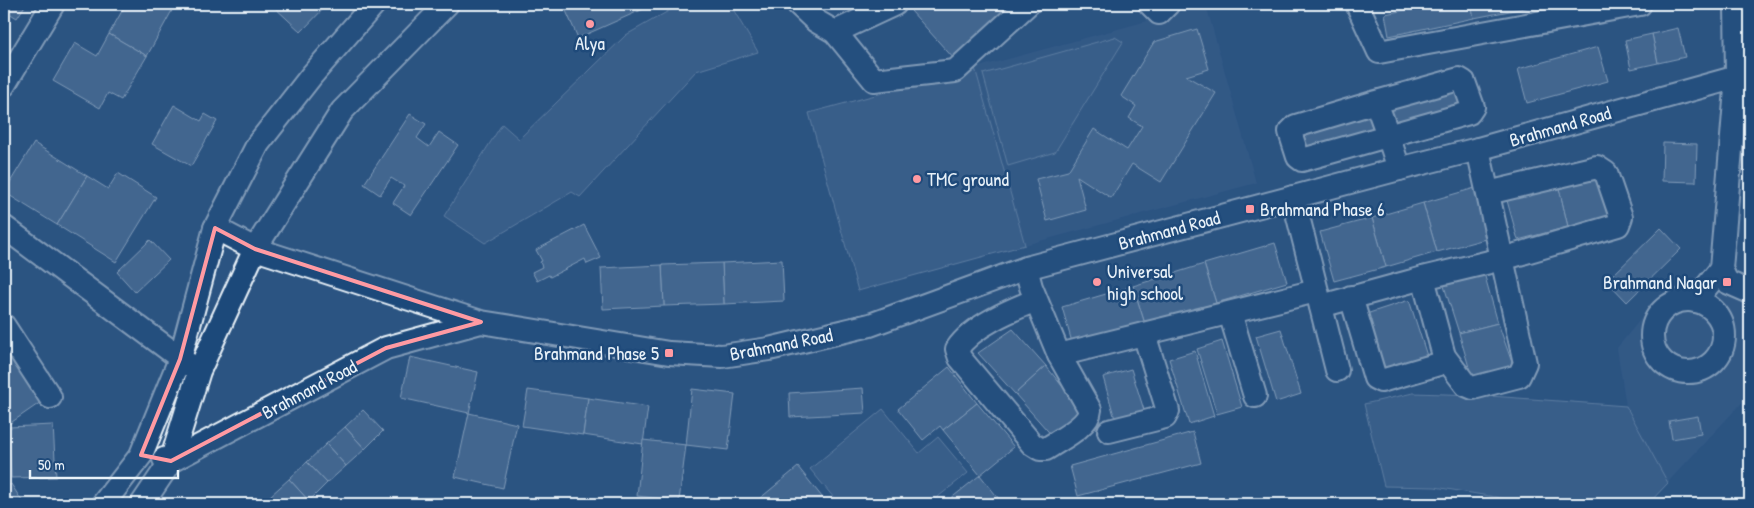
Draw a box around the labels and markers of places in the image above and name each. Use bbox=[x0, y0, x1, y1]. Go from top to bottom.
marker: Alya bbox=[584, 18, 596, 30]
place label: Alya bbox=[575, 30, 605, 56]
place label: TMC ground bbox=[927, 166, 1010, 192]
marker: TMC ground bbox=[911, 173, 923, 185]
place label: Brahmand Phase 6 bbox=[1260, 196, 1385, 222]
marker: Brahmand Phase 6 bbox=[1244, 203, 1256, 215]
place label: Universal high school bbox=[1107, 258, 1184, 306]
place label: Brahmand Nagar bbox=[1603, 269, 1718, 295]
marker: Universal high school bbox=[1091, 276, 1103, 288]
marker: Brahmand Nagar bbox=[1721, 276, 1733, 288]
place label: Brahmand Phase 5 bbox=[534, 340, 659, 366]
marker: Brahmand Phase 5 bbox=[663, 347, 675, 359]

